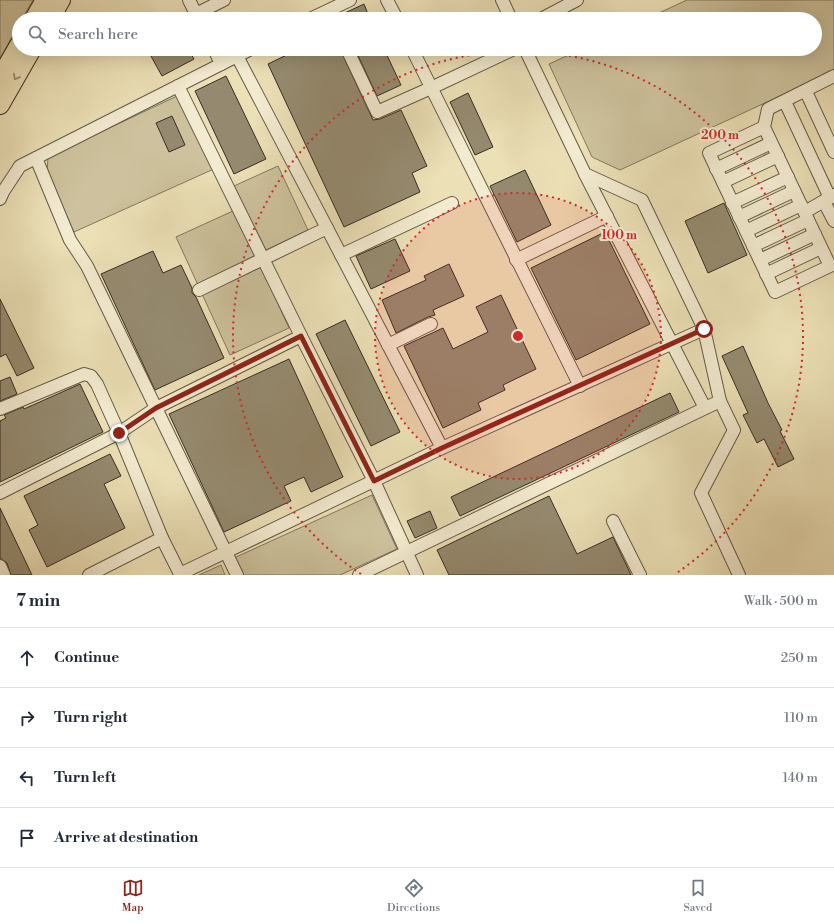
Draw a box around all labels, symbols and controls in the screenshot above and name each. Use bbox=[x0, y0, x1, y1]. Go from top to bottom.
search box bbox=[12, 12, 822, 56]
icon: search bbox=[26, 23, 48, 45]
text: Search here bbox=[58, 25, 138, 44]
one-way arrow bbox=[13, 73, 20, 80]
text: 200 m bbox=[701, 128, 739, 143]
text: 100 m bbox=[601, 228, 637, 243]
route start bbox=[695, 320, 713, 338]
centre of rings bbox=[511, 329, 525, 343]
route end bbox=[110, 424, 128, 442]
text: 7 min bbox=[16, 590, 60, 612]
text: Walk · 500 m bbox=[744, 593, 818, 609]
icon: ahead bbox=[16, 647, 38, 669]
text: Continue bbox=[54, 648, 119, 667]
text: 250 m bbox=[781, 650, 818, 666]
icon: right bbox=[16, 707, 38, 729]
text: Turn right bbox=[54, 708, 128, 727]
text: 110 m bbox=[784, 710, 818, 726]
icon: left bbox=[16, 767, 38, 789]
text: Turn left bbox=[54, 768, 116, 787]
text: 140 m bbox=[782, 770, 818, 786]
icon: arrive bbox=[16, 827, 38, 849]
text: Arrive at destination bbox=[54, 828, 198, 847]
tab: Map bbox=[122, 877, 144, 915]
tab: Directions bbox=[387, 877, 440, 915]
tab: Saved bbox=[683, 877, 712, 915]

